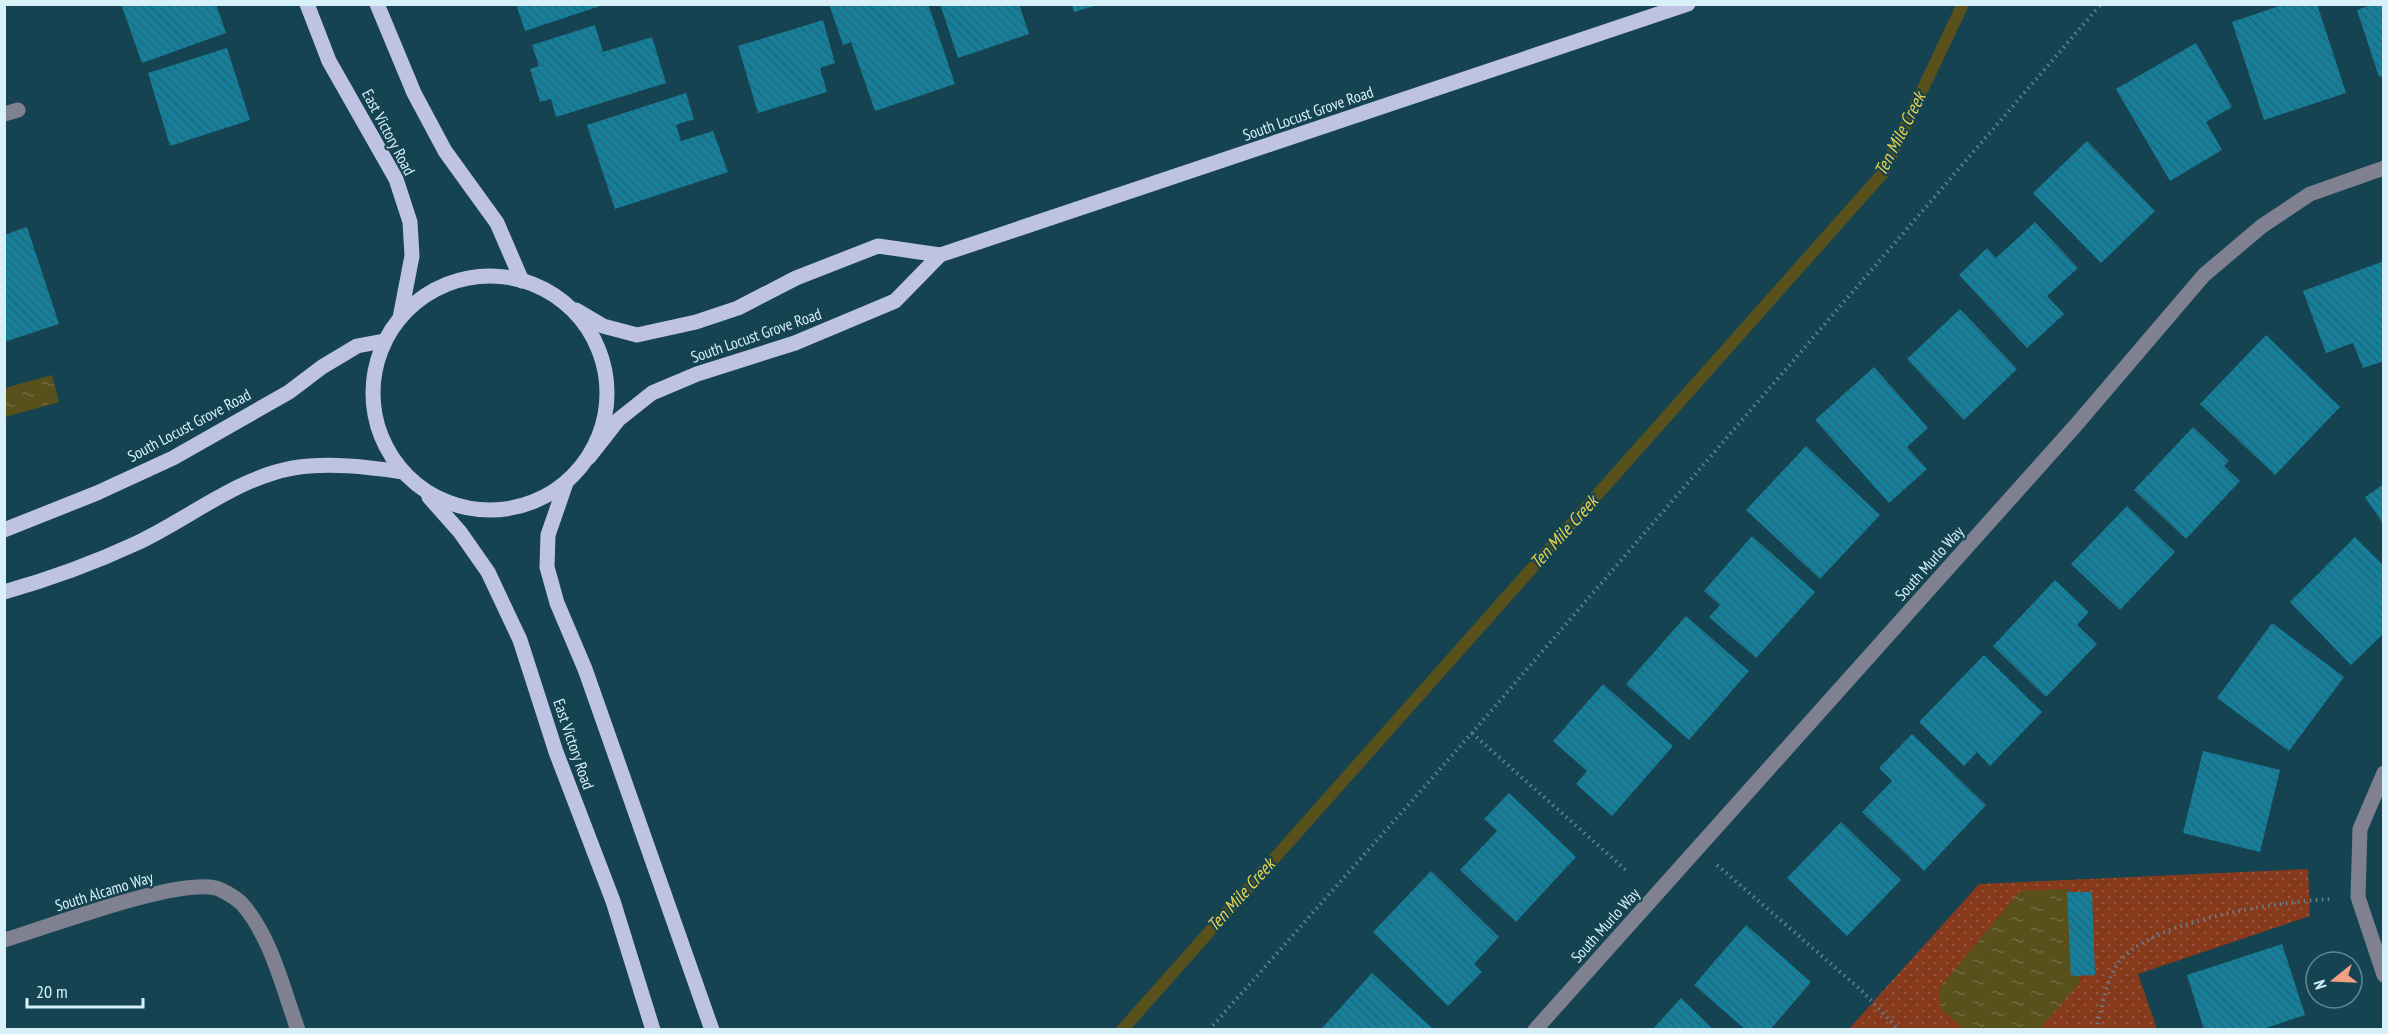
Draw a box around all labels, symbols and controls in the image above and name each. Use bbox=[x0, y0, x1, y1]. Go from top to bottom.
street label: South Locust Grove Road bbox=[1240, 81, 1376, 145]
street label: East Victory Road bbox=[358, 86, 420, 178]
water label: Ten Mile Creek bbox=[1869, 86, 1931, 179]
street label: South Locust Grove Road bbox=[688, 303, 824, 367]
street label: South Locust Grove Road bbox=[124, 384, 254, 466]
water label: Ten Mile Creek bbox=[1525, 489, 1604, 573]
street label: South Murlo Way bbox=[1890, 522, 1968, 604]
street label: East Victory Road bbox=[549, 696, 599, 792]
water label: Ten Mile Creek bbox=[1202, 852, 1281, 936]
street label: South Alcamo Way bbox=[52, 867, 156, 915]
street label: South Murlo Way bbox=[1566, 884, 1644, 966]
north arrow bbox=[2304, 950, 2364, 1010]
scale bar bbox=[27, 971, 142, 1009]
text: N bbox=[2309, 977, 2331, 992]
text: 20 m bbox=[36, 980, 68, 1003]

